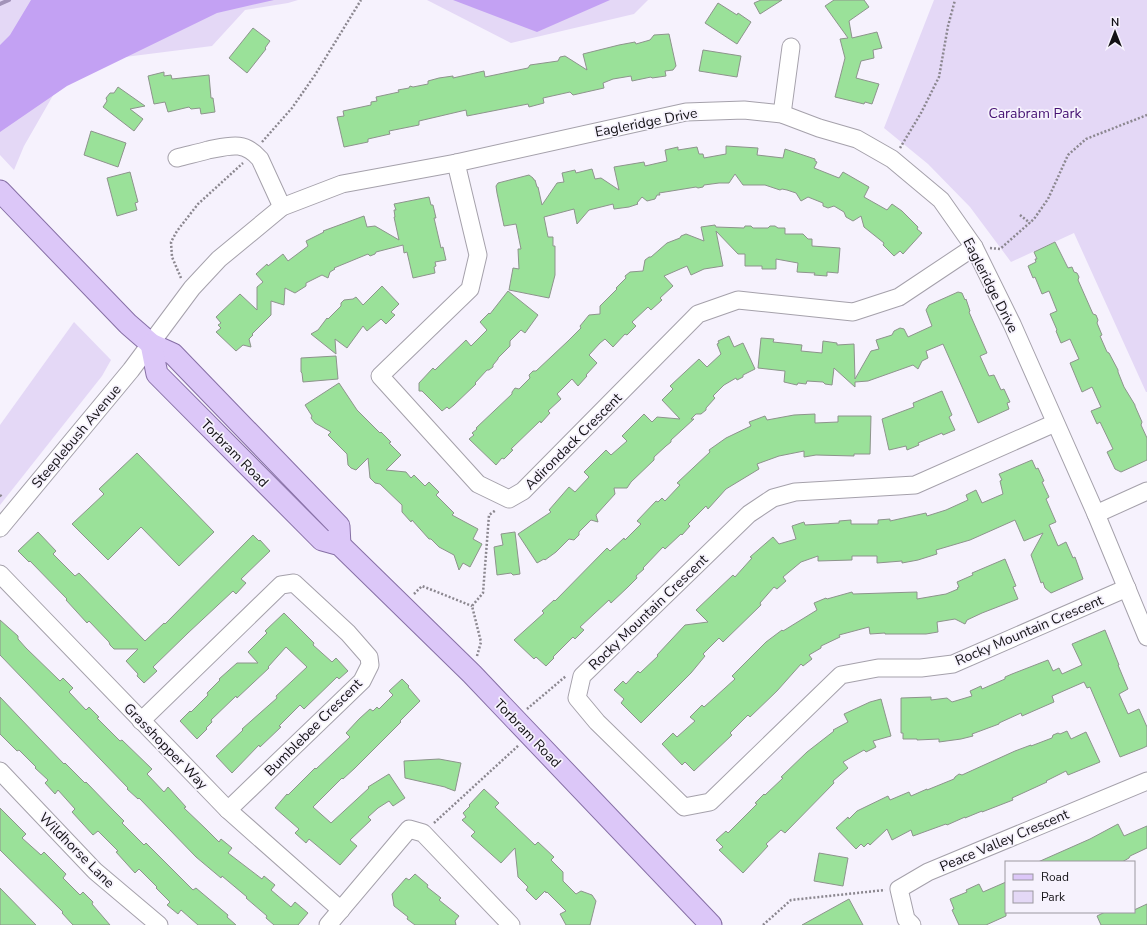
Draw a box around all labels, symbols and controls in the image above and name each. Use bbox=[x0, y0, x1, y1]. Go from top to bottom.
north arrow bbox=[1095, 12, 1135, 52]
text: N bbox=[1111, 15, 1119, 30]
street label: Eagleridge Drive bbox=[593, 103, 699, 142]
park label: Carabram Park bbox=[988, 104, 1083, 123]
street label: Eagleridge Drive bbox=[958, 235, 1023, 336]
street label: Steeplebush Avenue bbox=[27, 380, 125, 492]
street label: Adirondack Crescent bbox=[521, 389, 626, 494]
street label: Torbram Road bbox=[197, 415, 273, 491]
street label: Rocky Mountain Crescent bbox=[585, 550, 712, 674]
street label: Rocky Mountain Crescent bbox=[952, 591, 1106, 670]
street label: Bumblebee Crescent bbox=[260, 674, 366, 780]
street label: Torbram Road bbox=[490, 695, 565, 772]
street label: Grasshopper Way bbox=[119, 699, 212, 794]
street label: Peace Valley Crescent bbox=[937, 805, 1072, 876]
street label: Wildhorse Lane bbox=[35, 808, 119, 892]
legend bbox=[1005, 861, 1135, 913]
text: Road bbox=[1041, 869, 1069, 885]
text: Park bbox=[1041, 889, 1066, 905]

